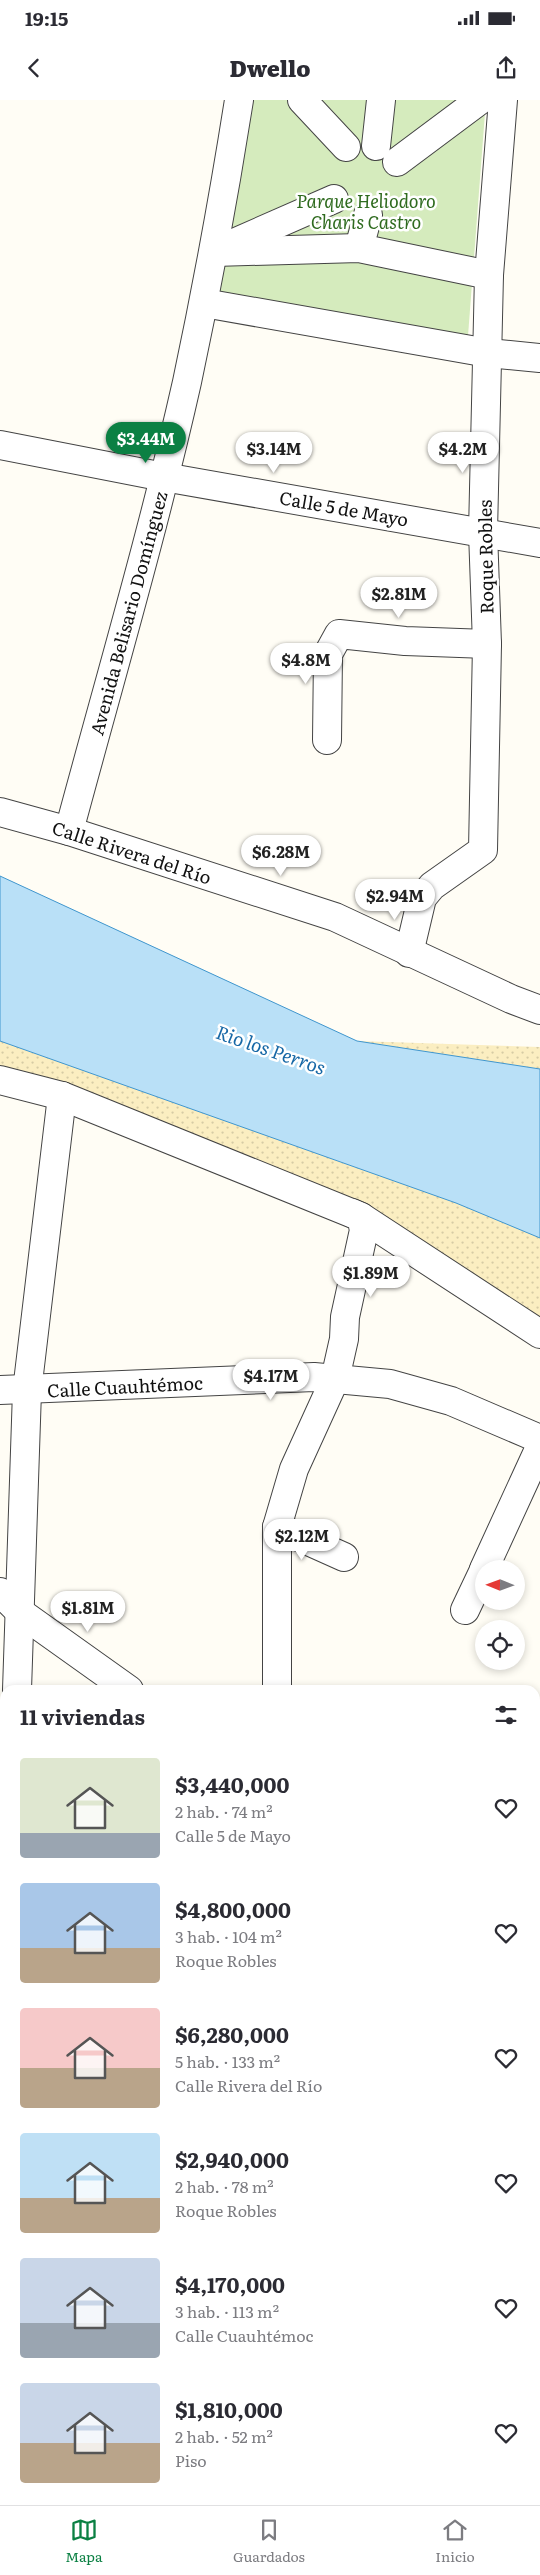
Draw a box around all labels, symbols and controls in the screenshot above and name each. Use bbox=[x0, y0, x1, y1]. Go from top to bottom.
text: 19:15 bbox=[25, 4, 68, 32]
text: Dwello bbox=[230, 51, 310, 84]
icon: back bbox=[20, 54, 48, 82]
icon: share bbox=[492, 54, 520, 82]
park label: Parque Heliodoro Charis Castro bbox=[296, 187, 436, 235]
pin: $3.44M bbox=[105, 422, 187, 464]
text: $3.44M bbox=[117, 426, 175, 450]
pin: $3.14M bbox=[233, 432, 315, 474]
pin: $4.2M bbox=[428, 432, 498, 474]
text: $3.14M bbox=[246, 436, 302, 460]
text: $4.2M bbox=[439, 436, 487, 460]
street label: Calle 5 de Mayo bbox=[277, 483, 411, 533]
street label: Avenida Belisario Domínguez bbox=[82, 488, 174, 738]
street label: Roque Robles bbox=[471, 500, 499, 614]
pin: $2.81M bbox=[358, 576, 440, 619]
text: $2.81M bbox=[371, 581, 427, 605]
pin: $4.8M bbox=[271, 642, 341, 685]
text: $4.8M bbox=[281, 647, 331, 671]
street label: Calle Rivera del Río bbox=[49, 814, 215, 890]
pin: $6.28M bbox=[240, 834, 322, 877]
text: $6.28M bbox=[252, 839, 310, 863]
pin: $2.94M bbox=[354, 878, 436, 921]
text: $2.94M bbox=[366, 883, 424, 907]
water label: Rio los Perros bbox=[212, 1017, 330, 1081]
pin: $1.89M bbox=[330, 1256, 412, 1298]
text: $1.89M bbox=[343, 1260, 399, 1284]
pin: $4.17M bbox=[230, 1358, 312, 1401]
text: $4.17M bbox=[243, 1363, 299, 1387]
street label: Calle Cuauhtémoc bbox=[46, 1368, 204, 1404]
pin: $2.12M bbox=[261, 1518, 343, 1561]
text: $2.12M bbox=[275, 1523, 329, 1547]
north arrow bbox=[475, 1560, 525, 1610]
map controls bbox=[475, 1560, 525, 1670]
pin: $1.81M bbox=[47, 1590, 129, 1633]
text: $1.81M bbox=[61, 1595, 115, 1619]
button: locate bbox=[475, 1620, 525, 1670]
text: 11 viviendas bbox=[20, 1700, 145, 1731]
icon: filters bbox=[492, 1701, 520, 1729]
text: $3,440,000 bbox=[175, 1768, 289, 1799]
icon: home bbox=[60, 1778, 120, 1838]
icon: heart bbox=[492, 1794, 520, 1822]
text: 2 hab. · 74 m² bbox=[175, 1799, 273, 1823]
text: Calle 5 de Mayo bbox=[175, 1823, 291, 1847]
text: $4,800,000 bbox=[175, 1893, 291, 1924]
icon: home bbox=[60, 1903, 120, 1963]
icon: heart bbox=[492, 1919, 520, 1947]
text: 3 hab. · 104 m² bbox=[175, 1924, 282, 1948]
text: Roque Robles bbox=[175, 1948, 277, 1972]
text: $6,280,000 bbox=[175, 2018, 289, 2049]
icon: home bbox=[60, 2028, 120, 2088]
icon: heart bbox=[492, 2044, 520, 2072]
text: 5 hab. · 133 m² bbox=[175, 2049, 280, 2073]
text: Calle Rivera del Río bbox=[175, 2073, 322, 2097]
text: $2,940,000 bbox=[175, 2143, 289, 2174]
icon: home bbox=[60, 2153, 120, 2213]
icon: heart bbox=[492, 2169, 520, 2197]
text: 2 hab. · 78 m² bbox=[175, 2174, 274, 2198]
text: Roque Robles bbox=[175, 2198, 277, 2222]
text: $4,170,000 bbox=[175, 2268, 285, 2299]
icon: home bbox=[60, 2278, 120, 2338]
icon: heart bbox=[492, 2294, 520, 2322]
text: 3 hab. · 113 m² bbox=[175, 2299, 279, 2323]
text: Calle Cuauhtémoc bbox=[175, 2323, 314, 2347]
text: $1,810,000 bbox=[175, 2393, 283, 2424]
icon: home bbox=[60, 2403, 120, 2463]
icon: heart bbox=[492, 2419, 520, 2447]
text: 2 hab. · 52 m² bbox=[175, 2424, 273, 2448]
text: Piso bbox=[175, 2448, 207, 2472]
tab: Mapa bbox=[65, 2516, 103, 2566]
tab: Guardados bbox=[233, 2516, 305, 2566]
tab: Inicio bbox=[435, 2516, 475, 2566]

